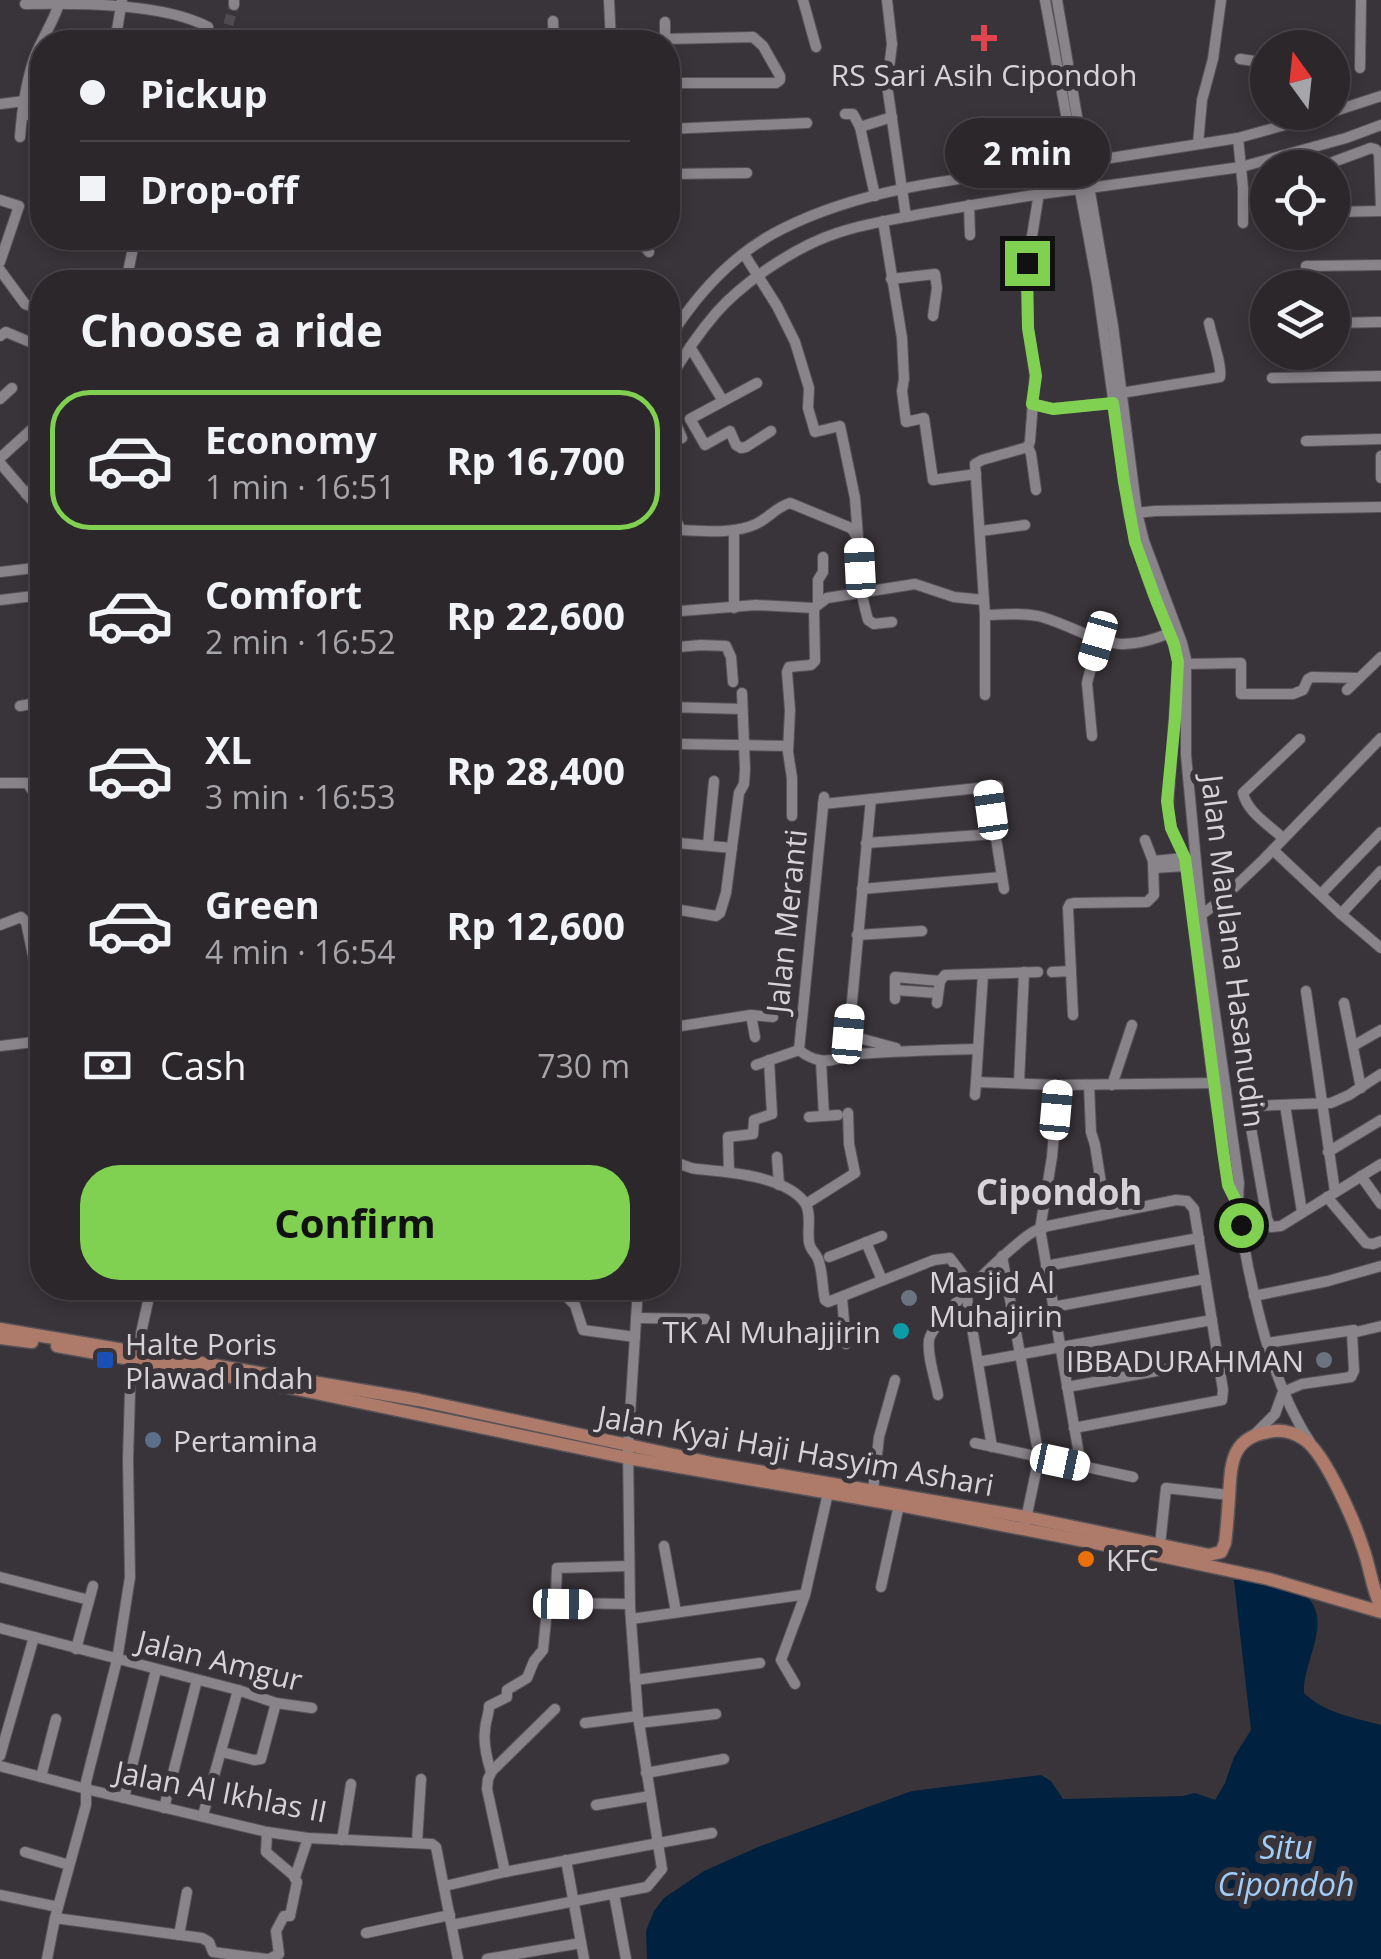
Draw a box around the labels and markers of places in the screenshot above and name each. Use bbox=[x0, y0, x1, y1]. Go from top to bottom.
marker: RS Sari Asih Cipondoh bbox=[971, 25, 997, 51]
place label: RS Sari Asih Cipondoh bbox=[831, 54, 1137, 95]
place label: Masjid Al Muhajirin bbox=[929, 1261, 1063, 1336]
marker: Masjid Al Muhajirin bbox=[898, 1287, 920, 1309]
place label: TK Al Muhajjirin bbox=[663, 1311, 881, 1352]
marker: TK Al Muhajjirin bbox=[890, 1320, 912, 1342]
place label: Halte Poris Plawad Indah bbox=[125, 1323, 314, 1398]
place label: IBBADURAHMAN bbox=[1066, 1340, 1304, 1381]
marker: Halte Poris Plawad Indah bbox=[94, 1349, 116, 1371]
marker: IBBADURAHMAN bbox=[1313, 1349, 1335, 1371]
place label: Pertamina bbox=[173, 1420, 318, 1461]
marker: Pertamina bbox=[142, 1429, 164, 1451]
place label: KFC bbox=[1106, 1539, 1159, 1580]
marker: KFC bbox=[1075, 1548, 1097, 1570]

